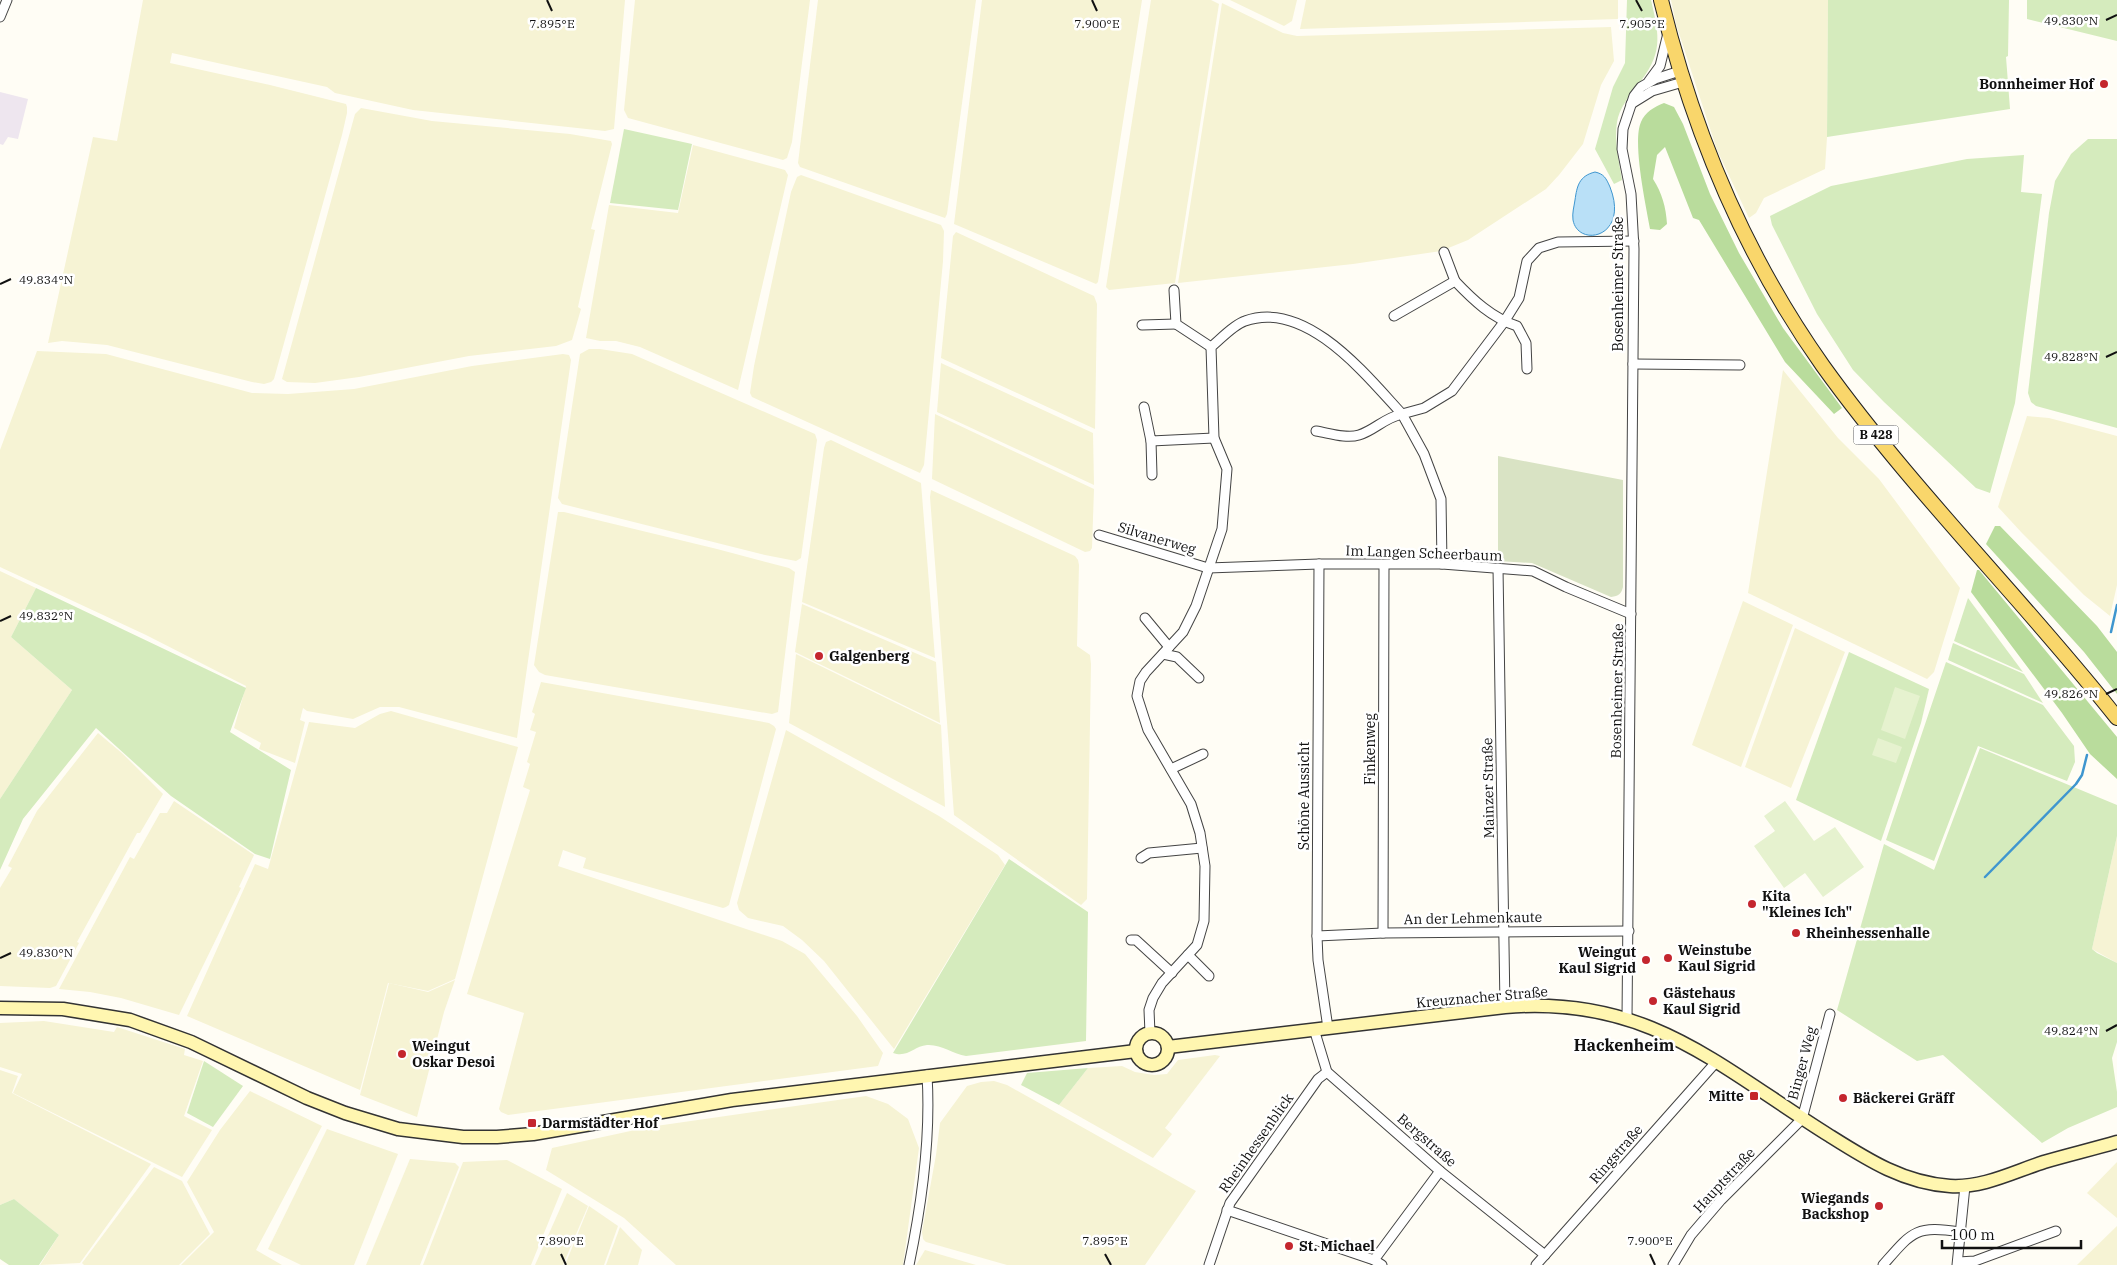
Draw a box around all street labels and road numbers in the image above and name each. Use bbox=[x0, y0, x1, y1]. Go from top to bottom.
street label: Bosenheimer Straße bbox=[1609, 216, 1627, 352]
road number: B 428 bbox=[1854, 426, 1898, 444]
street label: Silvanerweg bbox=[1116, 518, 1199, 559]
street label: Im Langen Scheerbaum bbox=[1345, 541, 1503, 565]
street label: Bosenheimer Straße bbox=[1607, 623, 1627, 759]
street label: Finkenweg bbox=[1361, 713, 1379, 785]
street label: Mainzer Straße bbox=[1478, 738, 1498, 838]
street label: Schöne Aussicht bbox=[1295, 742, 1313, 850]
street label: An der Lehmenkaute bbox=[1404, 908, 1542, 928]
street label: Kreuznacher Straße bbox=[1415, 982, 1549, 1012]
street label: Binger Weg bbox=[1784, 1024, 1821, 1102]
street label: Rheinhessenblick bbox=[1215, 1089, 1298, 1196]
street label: Bergstraße bbox=[1394, 1109, 1460, 1171]
street label: Ringstraße bbox=[1585, 1121, 1647, 1187]
street label: Hauptstraße bbox=[1689, 1144, 1759, 1216]

